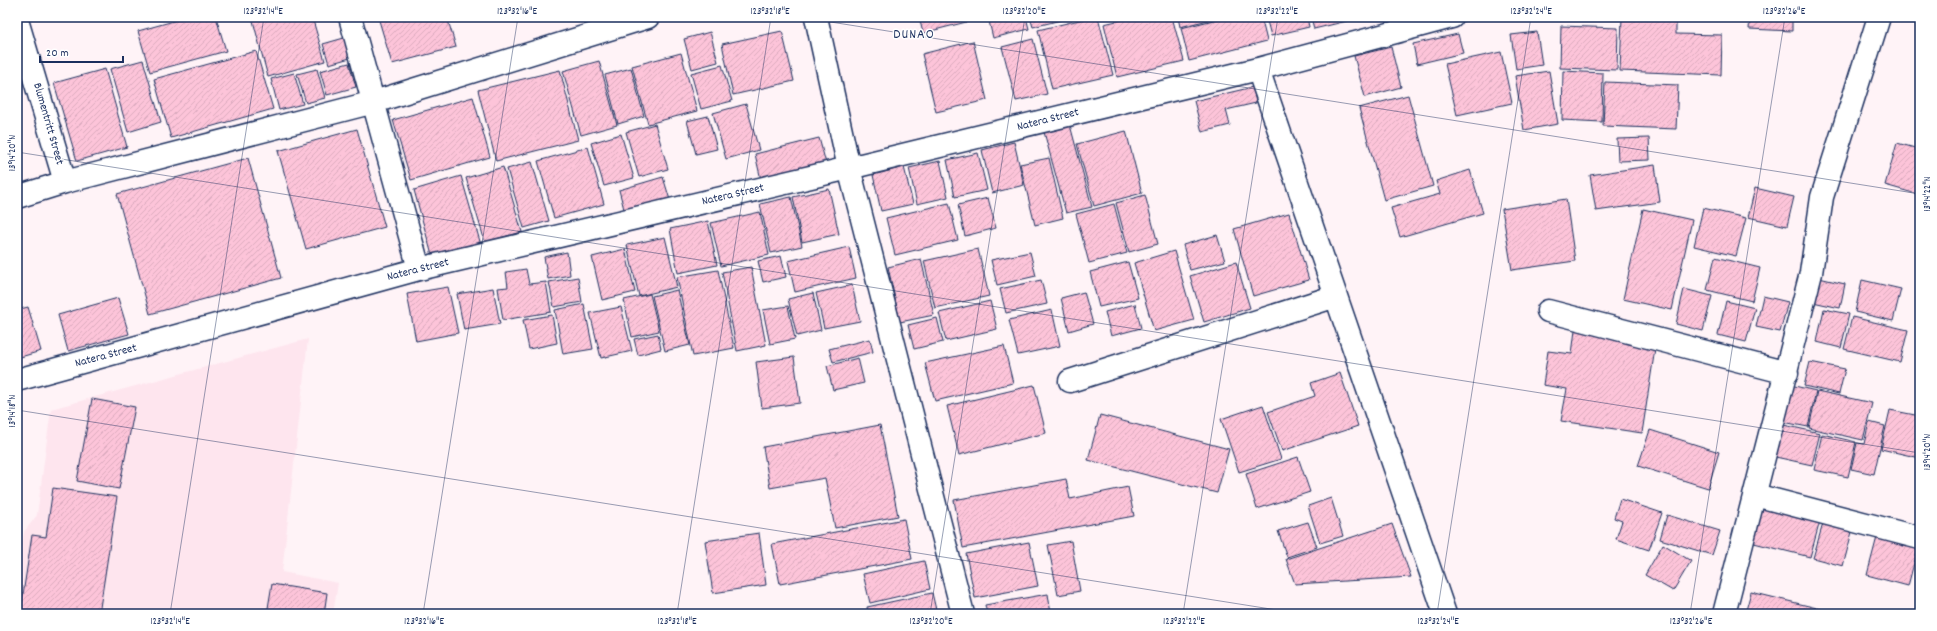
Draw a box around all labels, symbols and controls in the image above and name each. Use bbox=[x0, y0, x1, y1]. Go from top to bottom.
text: 123°32'14"E bbox=[243, 5, 283, 19]
text: 123°32'16"E bbox=[497, 5, 538, 19]
text: 123°32'18"E bbox=[750, 5, 790, 19]
text: 123°32'20"E bbox=[1003, 5, 1046, 19]
text: 123°32'22"E bbox=[1256, 5, 1298, 19]
text: 123°32'24"E bbox=[1510, 5, 1552, 19]
text: 123°32'26"E bbox=[1763, 5, 1806, 19]
district label: DUNAO bbox=[893, 25, 935, 45]
scale bar bbox=[40, 38, 123, 64]
text: 20 m bbox=[46, 45, 69, 62]
street label: Blumentritt Street bbox=[28, 81, 68, 168]
street label: Natera Street bbox=[1015, 104, 1081, 136]
text: 13°14'20"N bbox=[6, 135, 20, 171]
text: 13°14'22"N bbox=[1921, 176, 1935, 212]
street label: Natera Street bbox=[700, 179, 766, 210]
street label: Natera Street bbox=[385, 254, 451, 286]
street label: Natera Street bbox=[73, 339, 139, 372]
text: 13°14'18"N bbox=[6, 395, 20, 427]
text: 13°14'20"N bbox=[1921, 434, 1935, 470]
text: 123°32'14"E bbox=[150, 615, 190, 629]
text: 123°32'16"E bbox=[404, 615, 445, 629]
text: 123°32'18"E bbox=[657, 615, 697, 629]
text: 123°32'20"E bbox=[910, 615, 953, 629]
text: 123°32'22"E bbox=[1163, 615, 1205, 629]
text: 123°32'24"E bbox=[1417, 615, 1459, 629]
text: 123°32'26"E bbox=[1670, 615, 1713, 629]

